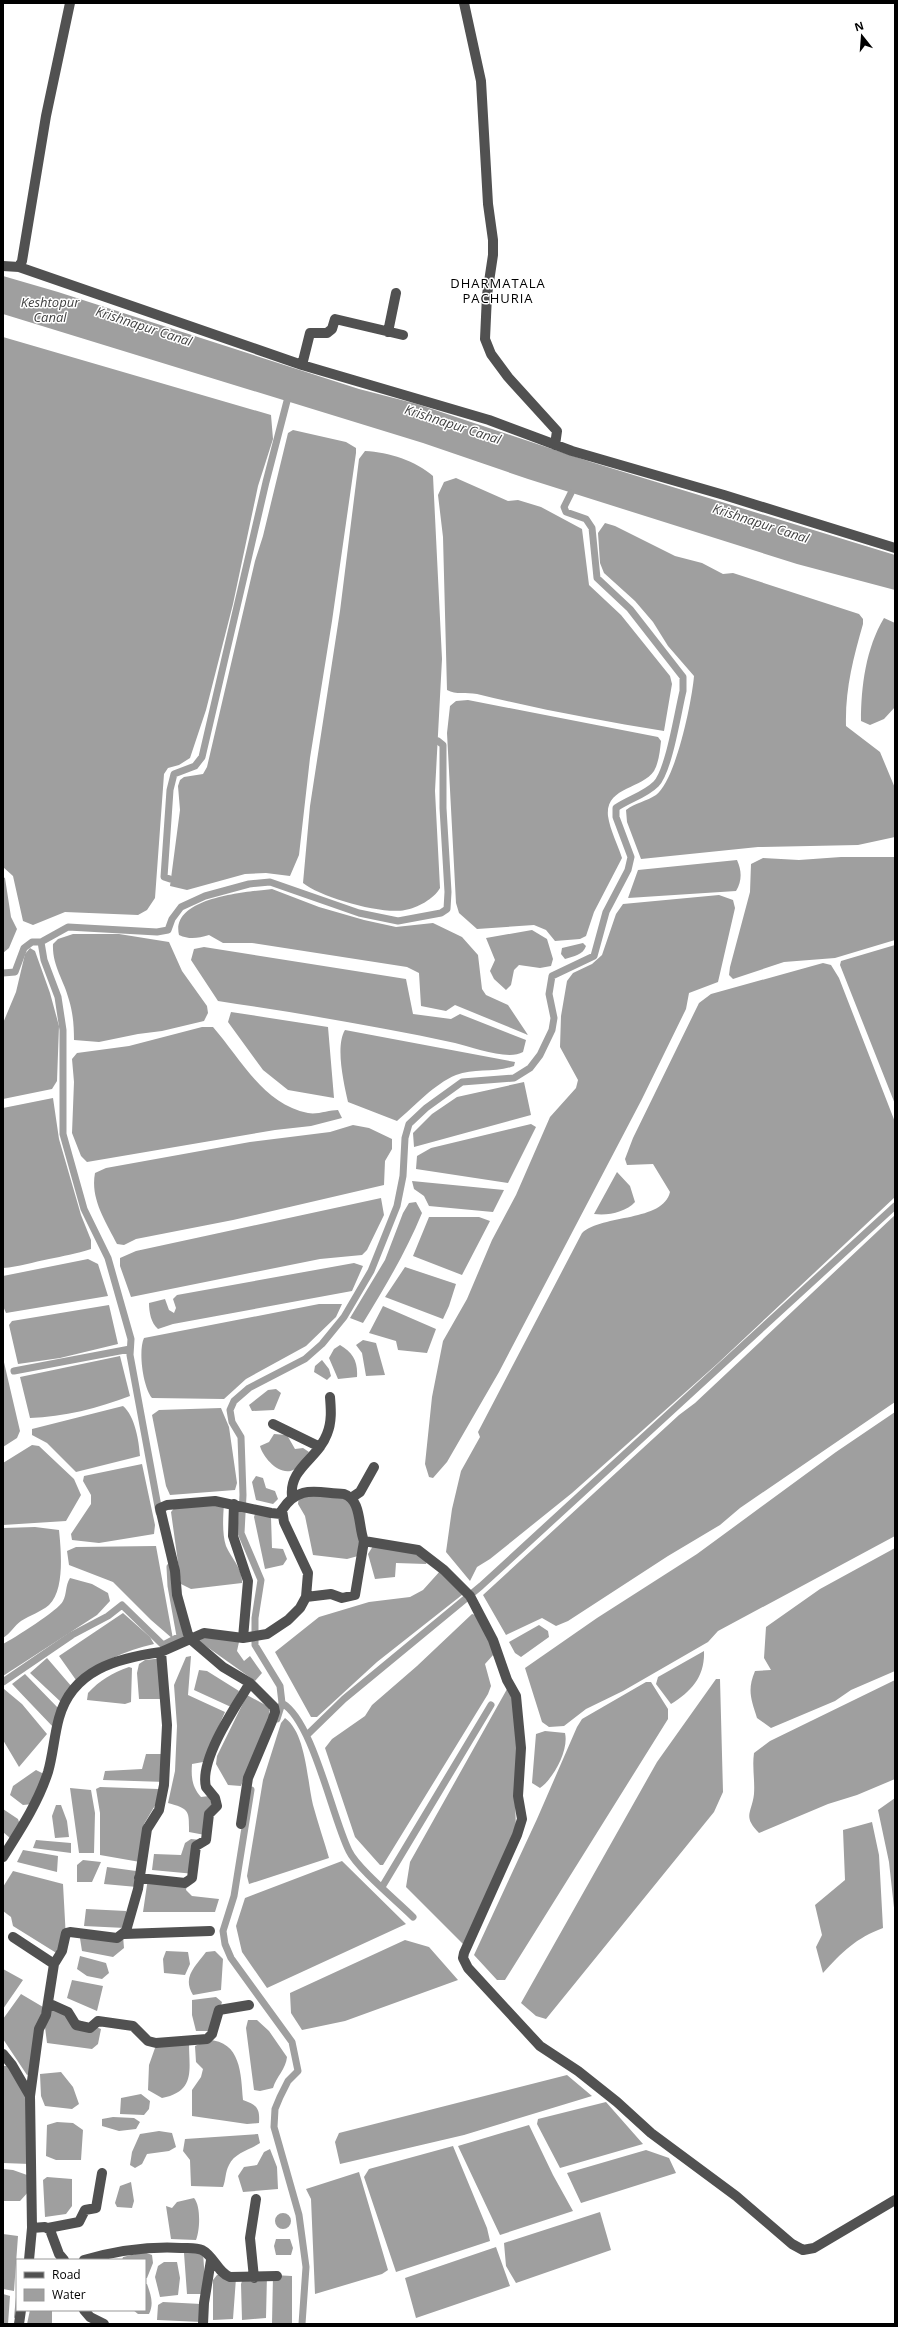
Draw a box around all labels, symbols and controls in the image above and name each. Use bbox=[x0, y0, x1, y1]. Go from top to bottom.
north arrow bbox=[842, 16, 882, 56]
text: N bbox=[852, 17, 865, 34]
district label: DHARMATALA PACHURIA bbox=[450, 274, 546, 307]
water label: Keshtopur Canal bbox=[21, 293, 80, 326]
water label: Krishnapur Canal bbox=[94, 302, 195, 350]
water label: Krishnapur Canal bbox=[403, 400, 504, 448]
water label: Krishnapur Canal bbox=[711, 499, 812, 547]
legend bbox=[16, 2259, 146, 2311]
text: Road bbox=[52, 2266, 81, 2283]
text: Water bbox=[52, 2286, 86, 2303]

